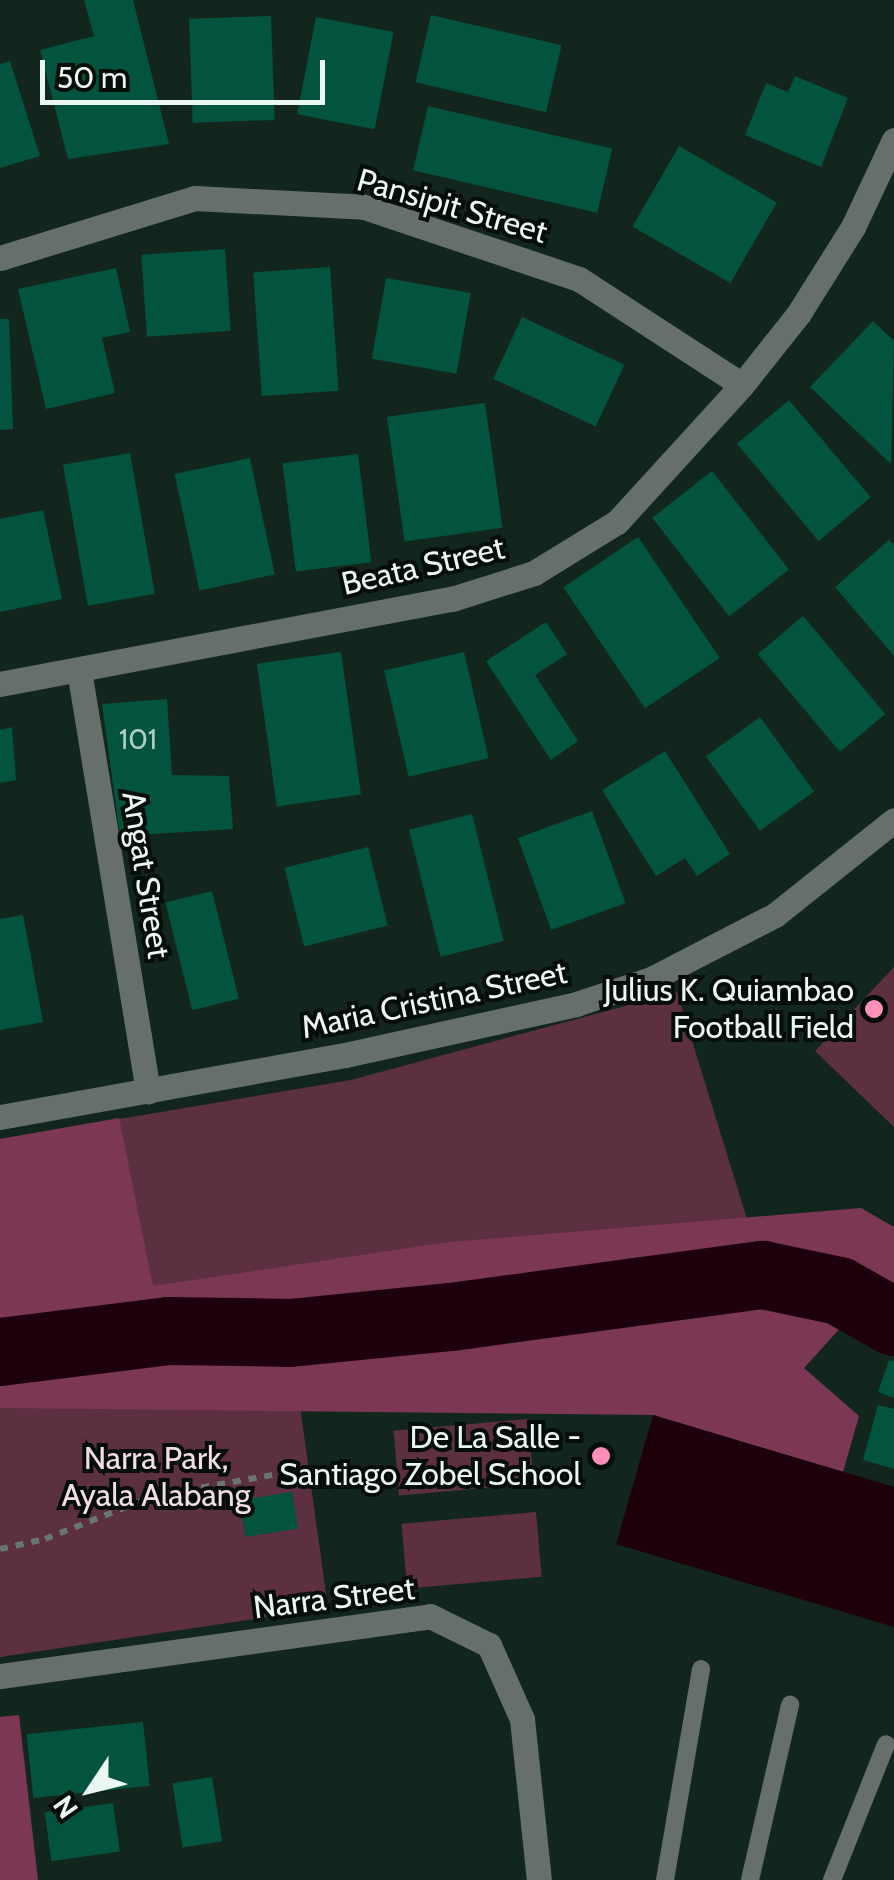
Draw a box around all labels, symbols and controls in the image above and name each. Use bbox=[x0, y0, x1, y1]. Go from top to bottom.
scale bar bbox=[45, 40, 330, 102]
text: 50 m bbox=[57, 59, 127, 96]
street label: Pansipit Street bbox=[353, 161, 551, 251]
street label: Beata Street bbox=[338, 529, 508, 603]
house number: 101 bbox=[119, 722, 157, 756]
street label: Angat Street bbox=[114, 789, 178, 961]
street label: Maria Cristina Street bbox=[298, 953, 570, 1047]
place label: Julius K. Quiambao Football Field bbox=[604, 972, 854, 1047]
marker: Julius K. Quiambao Football Field bbox=[863, 998, 885, 1020]
place label: De La Salle - Santiago Zobel School bbox=[279, 1419, 581, 1494]
park label: Narra Park, Ayala Alabang bbox=[61, 1440, 251, 1515]
marker: De La Salle - Santiago Zobel School bbox=[590, 1445, 612, 1467]
street label: Narra Street bbox=[251, 1569, 417, 1627]
north arrow bbox=[40, 1740, 140, 1840]
text: N bbox=[46, 1789, 85, 1825]

